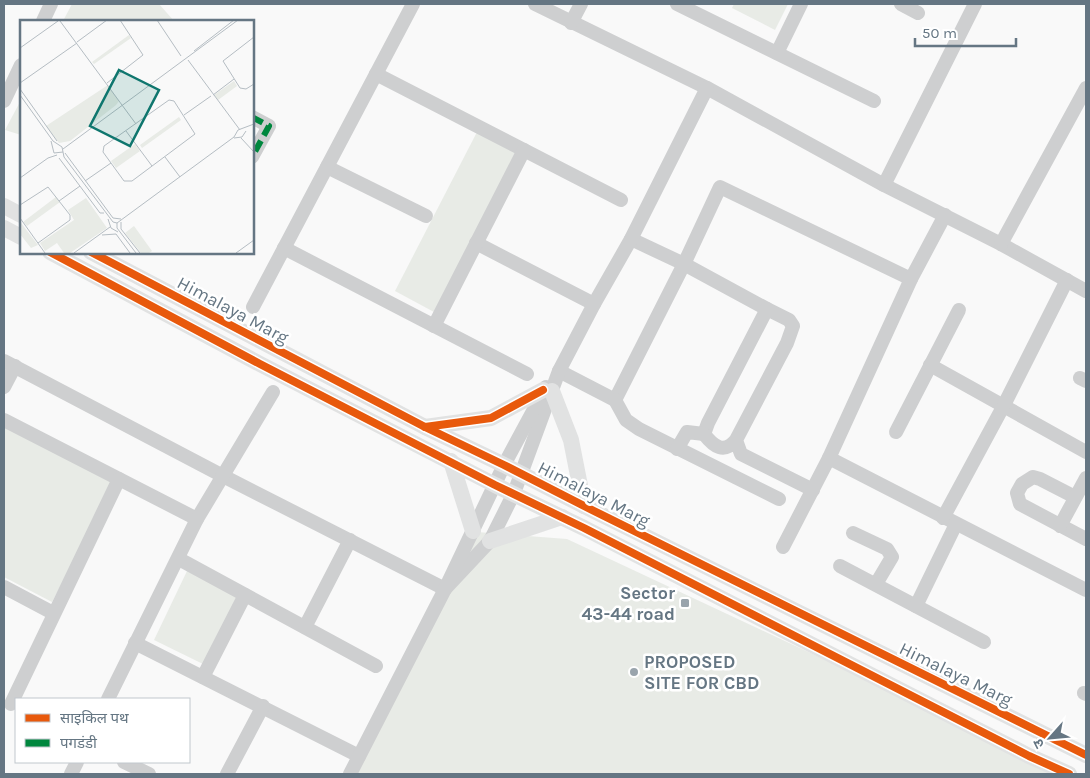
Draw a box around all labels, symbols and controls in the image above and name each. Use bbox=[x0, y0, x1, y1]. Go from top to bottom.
scale bar bbox=[915, 15, 1016, 47]
inset map bbox=[20, 20, 254, 254]
text: 50 m bbox=[922, 24, 957, 42]
street label: Himalaya Marg bbox=[173, 271, 293, 349]
street label: Himalaya Marg bbox=[534, 456, 654, 532]
place label: Sector 43-44 road bbox=[582, 582, 675, 625]
marker: Sector 43-44 road bbox=[679, 597, 691, 609]
street label: Himalaya Marg bbox=[896, 637, 1016, 711]
place label: PROPOSED SITE FOR CBD bbox=[644, 651, 759, 694]
marker: PROPOSED SITE FOR CBD bbox=[628, 666, 640, 678]
legend bbox=[15, 698, 190, 763]
text: साइकिल पथ bbox=[60, 709, 129, 727]
north arrow bbox=[1025, 713, 1075, 763]
text: पगडंडी bbox=[60, 734, 98, 752]
text: उ bbox=[1029, 735, 1048, 751]

